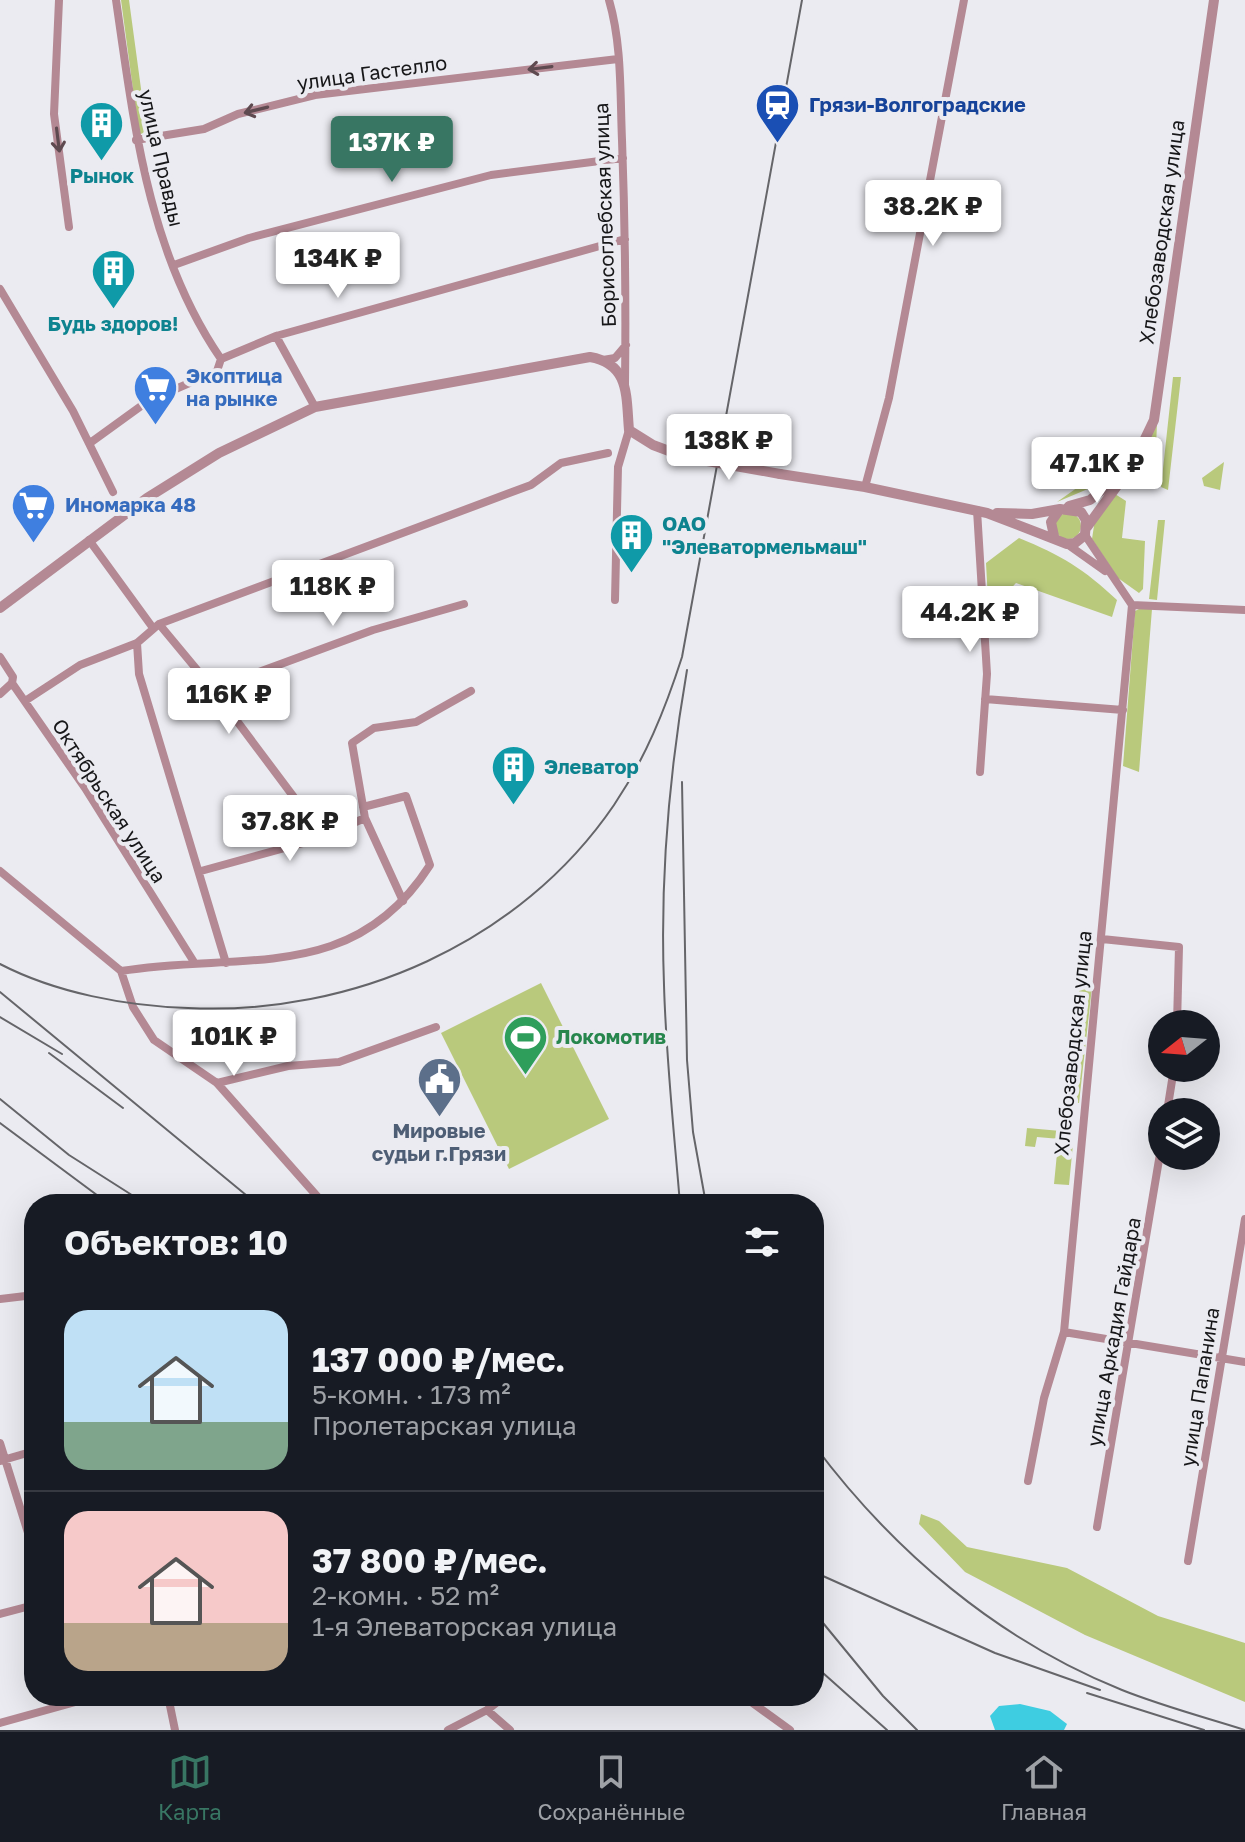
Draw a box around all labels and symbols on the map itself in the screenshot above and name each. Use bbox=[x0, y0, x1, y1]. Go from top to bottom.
street label: улица Гастелло bbox=[295, 50, 448, 94]
one-way arrow bbox=[527, 60, 554, 75]
station icon: Грязи-Волгоградские bbox=[754, 81, 802, 144]
street label: улица Правды bbox=[135, 87, 189, 229]
place label: Грязи-Волгоградские bbox=[809, 92, 1026, 116]
building icon: Рынок bbox=[78, 100, 126, 163]
street label: Борисоглебская улица bbox=[588, 102, 620, 328]
one-way arrow bbox=[243, 103, 269, 118]
pin: 137K ₽ bbox=[327, 116, 457, 184]
street label: Хлебозаводская улица bbox=[1133, 118, 1189, 346]
one-way arrow bbox=[50, 126, 65, 153]
place label: Рынок bbox=[70, 163, 135, 187]
pin: 38.2K ₽ bbox=[859, 180, 1007, 248]
pin: 134K ₽ bbox=[273, 232, 403, 300]
building icon: Будь здоров! bbox=[89, 248, 137, 311]
place label: Будь здоров! bbox=[48, 311, 178, 335]
place label: Экоптица на рынке bbox=[186, 363, 282, 410]
supermarket icon: Экоптица на рынке bbox=[131, 364, 179, 427]
pin: 138K ₽ bbox=[664, 414, 794, 482]
pin: 47.1K ₽ bbox=[1023, 437, 1171, 505]
supermarket icon: Иномарка 48 bbox=[10, 481, 58, 544]
place label: Иномарка 48 bbox=[65, 492, 196, 516]
place label: ОАО "Элеватормельмаш" bbox=[662, 511, 867, 558]
building icon: ОАО "Элеватормельмаш" bbox=[607, 512, 655, 575]
pin: 118K ₽ bbox=[268, 560, 398, 628]
pin: 44.2K ₽ bbox=[896, 586, 1044, 654]
pin: 116K ₽ bbox=[164, 668, 294, 736]
street label: Октябрьская улица bbox=[48, 714, 172, 887]
building icon: Элеватор bbox=[489, 743, 537, 806]
place label: Элеватор bbox=[544, 754, 639, 778]
pin: 37.8K ₽ bbox=[216, 795, 364, 863]
street label: Хлебозаводская улица bbox=[1048, 929, 1096, 1157]
pin: 101K ₽ bbox=[169, 1010, 299, 1078]
north arrow bbox=[1148, 1010, 1220, 1082]
sports icon: Локомотив bbox=[501, 1013, 549, 1076]
place label: Локомотив bbox=[556, 1024, 666, 1048]
public building icon: Мировые судьи г.Грязи bbox=[415, 1055, 463, 1118]
place label: Мировые судьи г.Грязи bbox=[372, 1118, 506, 1165]
street label: улица Аркадия Гайдара bbox=[1081, 1215, 1145, 1448]
street label: улица Папанина bbox=[1175, 1305, 1223, 1468]

